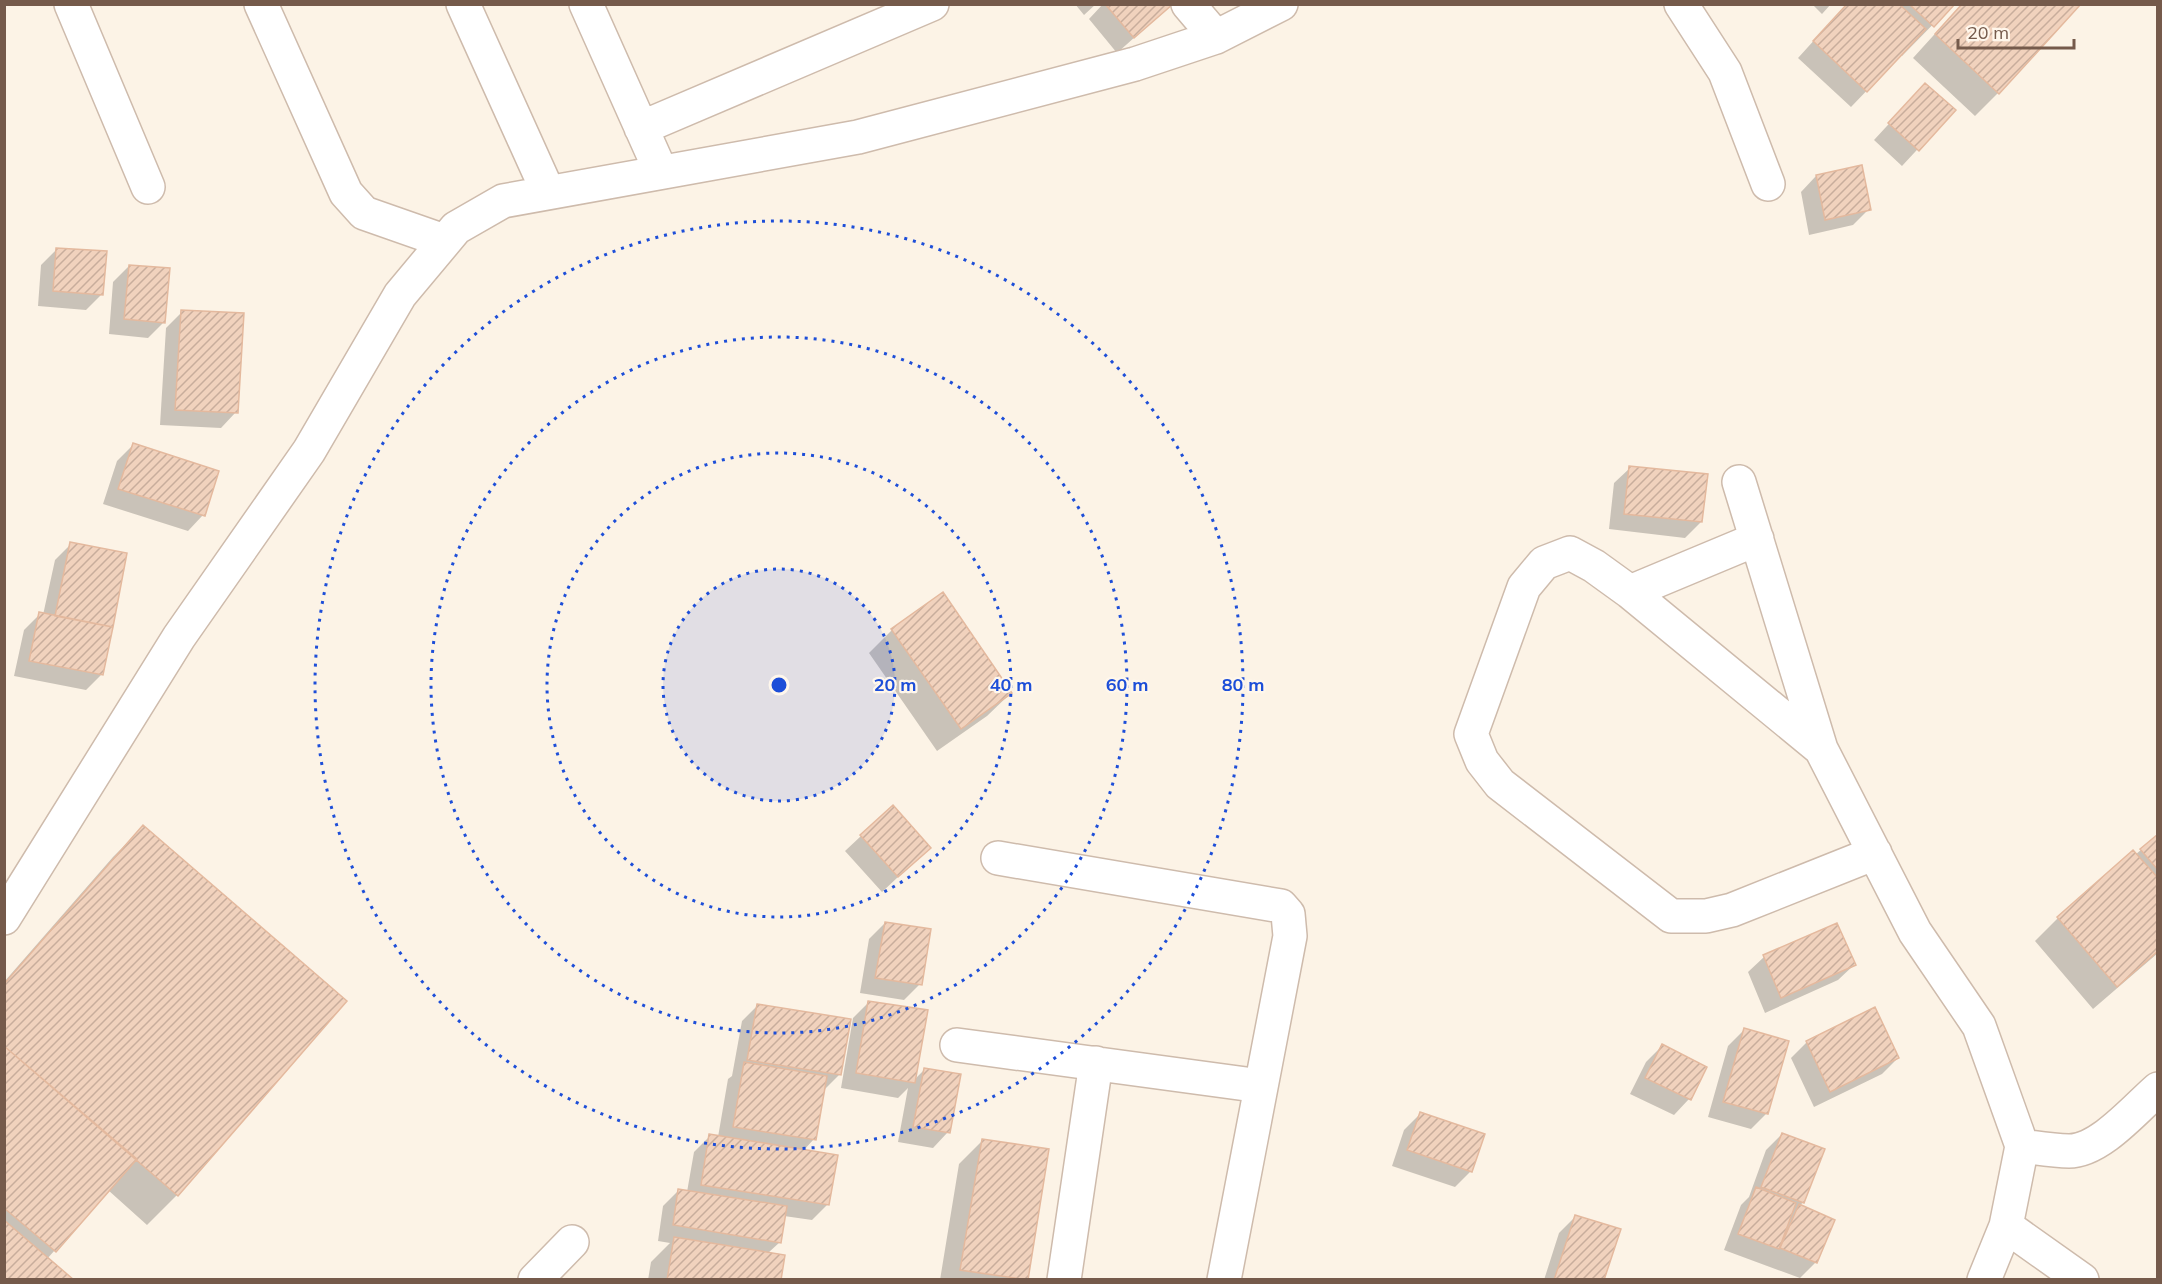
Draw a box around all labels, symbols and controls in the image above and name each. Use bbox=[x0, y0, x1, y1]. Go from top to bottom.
scale bar bbox=[1958, 12, 2074, 50]
text: 20 m bbox=[1967, 21, 2009, 44]
text: 20 m bbox=[874, 673, 916, 696]
text: 40 m bbox=[990, 673, 1032, 696]
text: 60 m bbox=[1106, 673, 1148, 696]
text: 80 m bbox=[1222, 673, 1264, 696]
centre of rings bbox=[769, 675, 789, 695]

